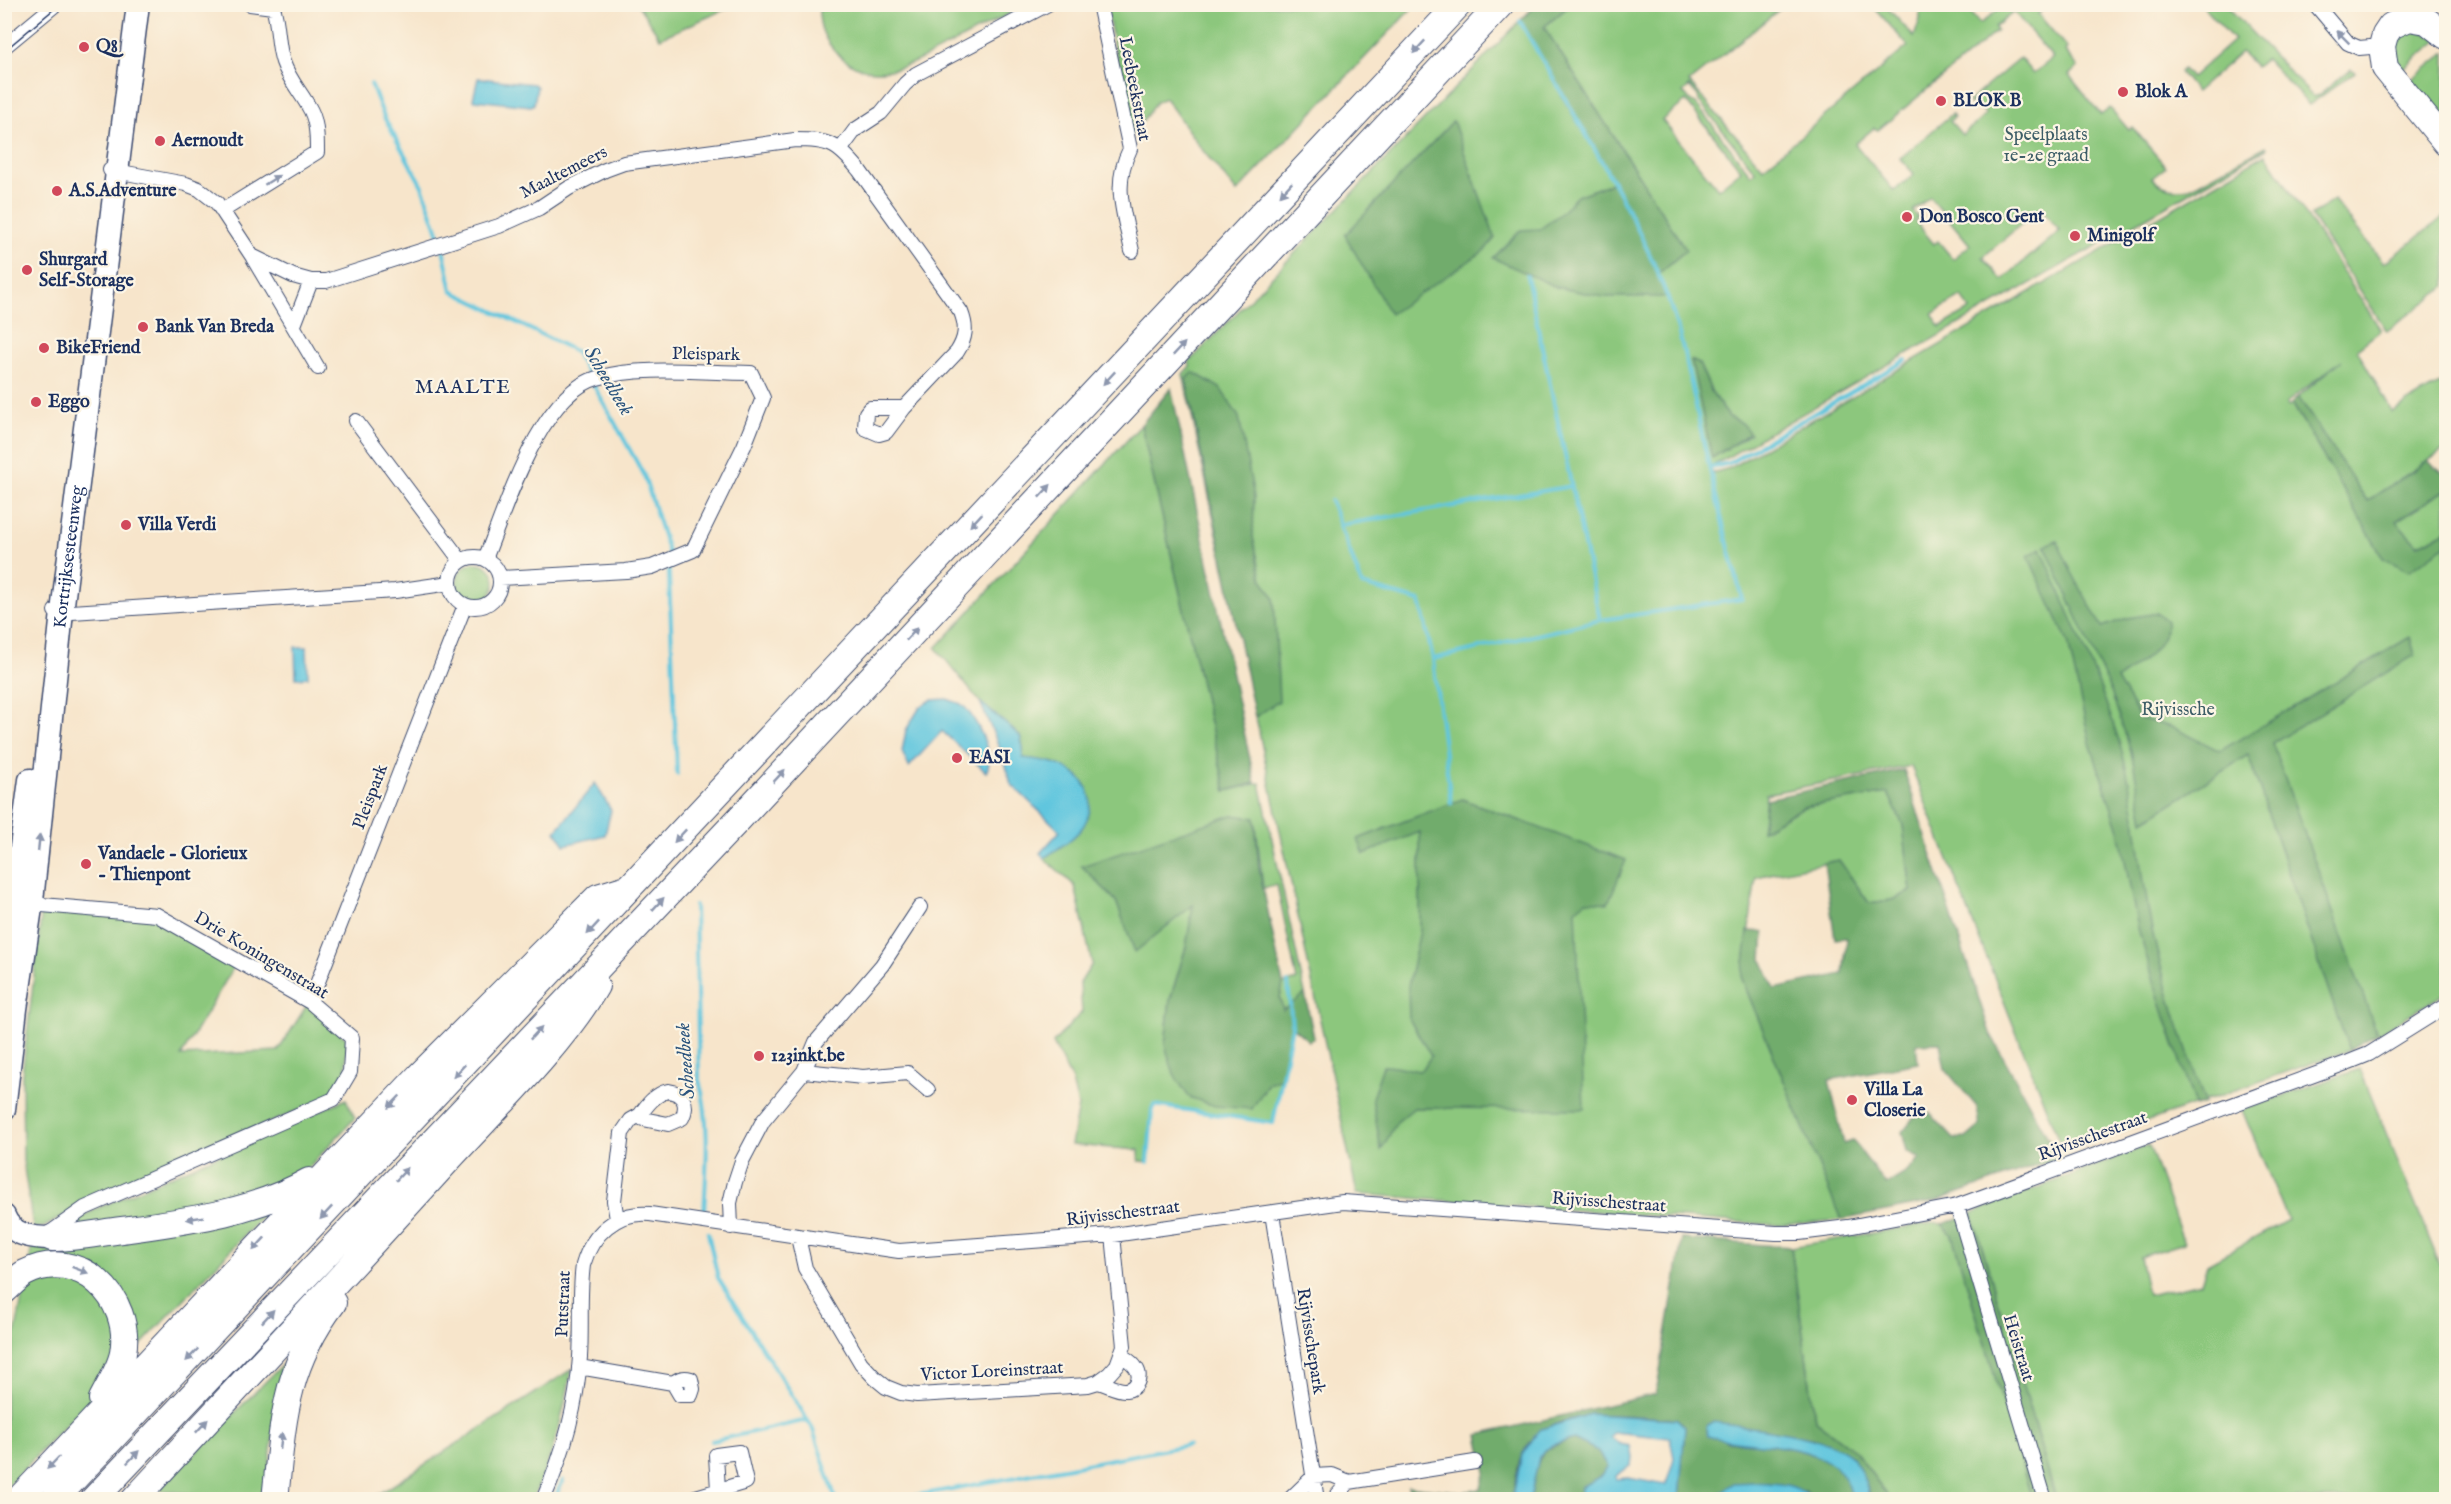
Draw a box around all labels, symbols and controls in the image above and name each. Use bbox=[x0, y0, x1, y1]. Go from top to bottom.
one-way arrow bbox=[2335, 30, 2350, 44]
street label: Leebeekstraat bbox=[1113, 35, 1155, 143]
place label: Q8 bbox=[96, 36, 124, 59]
marker: Q8 bbox=[77, 40, 91, 54]
one-way arrow bbox=[1413, 40, 1427, 54]
place label: Blok A bbox=[2135, 81, 2188, 104]
marker: Blok A bbox=[2116, 85, 2130, 99]
place label: BLOK B bbox=[1953, 90, 2021, 113]
marker: BLOK B bbox=[1934, 94, 1948, 108]
park label: Speelplaats 1e-2e graad bbox=[2003, 124, 2089, 168]
place label: Aernoudt bbox=[171, 130, 244, 153]
marker: Aernoudt bbox=[153, 134, 167, 148]
street label: Maaltemeers bbox=[516, 141, 612, 205]
one-way arrow bbox=[264, 174, 280, 185]
place label: A.S.Adventure bbox=[68, 180, 177, 203]
one-way arrow bbox=[1279, 182, 1293, 197]
marker: A.S.Adventure bbox=[50, 184, 64, 198]
place label: Don Bosco Gent bbox=[1919, 206, 2045, 229]
marker: Don Bosco Gent bbox=[1900, 210, 1914, 224]
place label: Minigolf bbox=[2087, 225, 2157, 248]
marker: Minigolf bbox=[2068, 229, 2082, 243]
place label: Shurgard Self-Storage bbox=[39, 249, 134, 293]
marker: Shurgard Self-Storage bbox=[20, 263, 34, 277]
place label: Bank Van Breda bbox=[155, 316, 275, 339]
marker: Bank Van Breda bbox=[136, 320, 150, 334]
place label: BikeFriend bbox=[56, 337, 141, 360]
marker: BikeFriend bbox=[37, 341, 51, 355]
water label: Scheedbeek bbox=[578, 342, 638, 420]
one-way arrow bbox=[1171, 342, 1185, 356]
street label: Pleispark bbox=[672, 343, 741, 367]
one-way arrow bbox=[1103, 370, 1117, 384]
district label: MAALTE bbox=[415, 375, 511, 400]
place label: Eggo bbox=[48, 391, 90, 414]
marker: Eggo bbox=[29, 395, 43, 409]
street label: Kortrijksesteenweg bbox=[49, 484, 89, 629]
one-way arrow bbox=[1038, 484, 1052, 499]
one-way arrow bbox=[969, 512, 983, 527]
place label: Villa Verdi bbox=[137, 514, 216, 537]
marker: Villa Verdi bbox=[119, 518, 133, 532]
one-way arrow bbox=[905, 626, 919, 641]
park label: Rijvissche bbox=[2141, 699, 2215, 722]
place label: EASI bbox=[969, 747, 1011, 770]
marker: EASI bbox=[950, 751, 964, 765]
street label: Pleispark bbox=[348, 761, 394, 833]
one-way arrow bbox=[771, 769, 785, 783]
one-way arrow bbox=[673, 828, 687, 843]
one-way arrow bbox=[34, 833, 44, 852]
place label: Vandaele - Glorieux - Thienpont bbox=[97, 843, 248, 887]
marker: Vandaele - Glorieux - Thienpont bbox=[79, 857, 93, 871]
one-way arrow bbox=[651, 897, 665, 911]
street label: Drie Koningenstraat bbox=[189, 907, 333, 1005]
one-way arrow bbox=[586, 921, 600, 936]
water label: Scheedbeek bbox=[671, 1022, 701, 1100]
one-way arrow bbox=[529, 1025, 543, 1040]
place label: 123inkt.be bbox=[771, 1045, 846, 1068]
marker: 123inkt.be bbox=[752, 1049, 766, 1063]
one-way arrow bbox=[452, 1063, 466, 1078]
place label: Villa La Closerie bbox=[1863, 1079, 1926, 1123]
marker: Villa La Closerie bbox=[1845, 1093, 1859, 1107]
one-way arrow bbox=[387, 1094, 401, 1109]
street label: Rijvisschestraat bbox=[2035, 1107, 2151, 1167]
one-way arrow bbox=[395, 1167, 409, 1182]
street label: Rijvisschestraat bbox=[1551, 1188, 1667, 1218]
street label: Rijvisschestraat bbox=[1065, 1196, 1181, 1232]
one-way arrow bbox=[319, 1205, 333, 1220]
one-way arrow bbox=[185, 1214, 204, 1223]
one-way arrow bbox=[252, 1236, 266, 1251]
one-way arrow bbox=[71, 1266, 89, 1276]
street label: Putstraat bbox=[551, 1270, 577, 1338]
street label: Rijvisschepark bbox=[1290, 1286, 1330, 1396]
one-way arrow bbox=[261, 1309, 274, 1324]
street label: Heistraat bbox=[1997, 1312, 2039, 1384]
one-way arrow bbox=[185, 1347, 199, 1362]
street label: Victor Loreinstraat bbox=[919, 1357, 1064, 1387]
one-way arrow bbox=[195, 1419, 208, 1434]
one-way arrow bbox=[276, 1432, 286, 1451]
one-way arrow bbox=[126, 1451, 140, 1465]
one-way arrow bbox=[46, 1455, 60, 1470]

